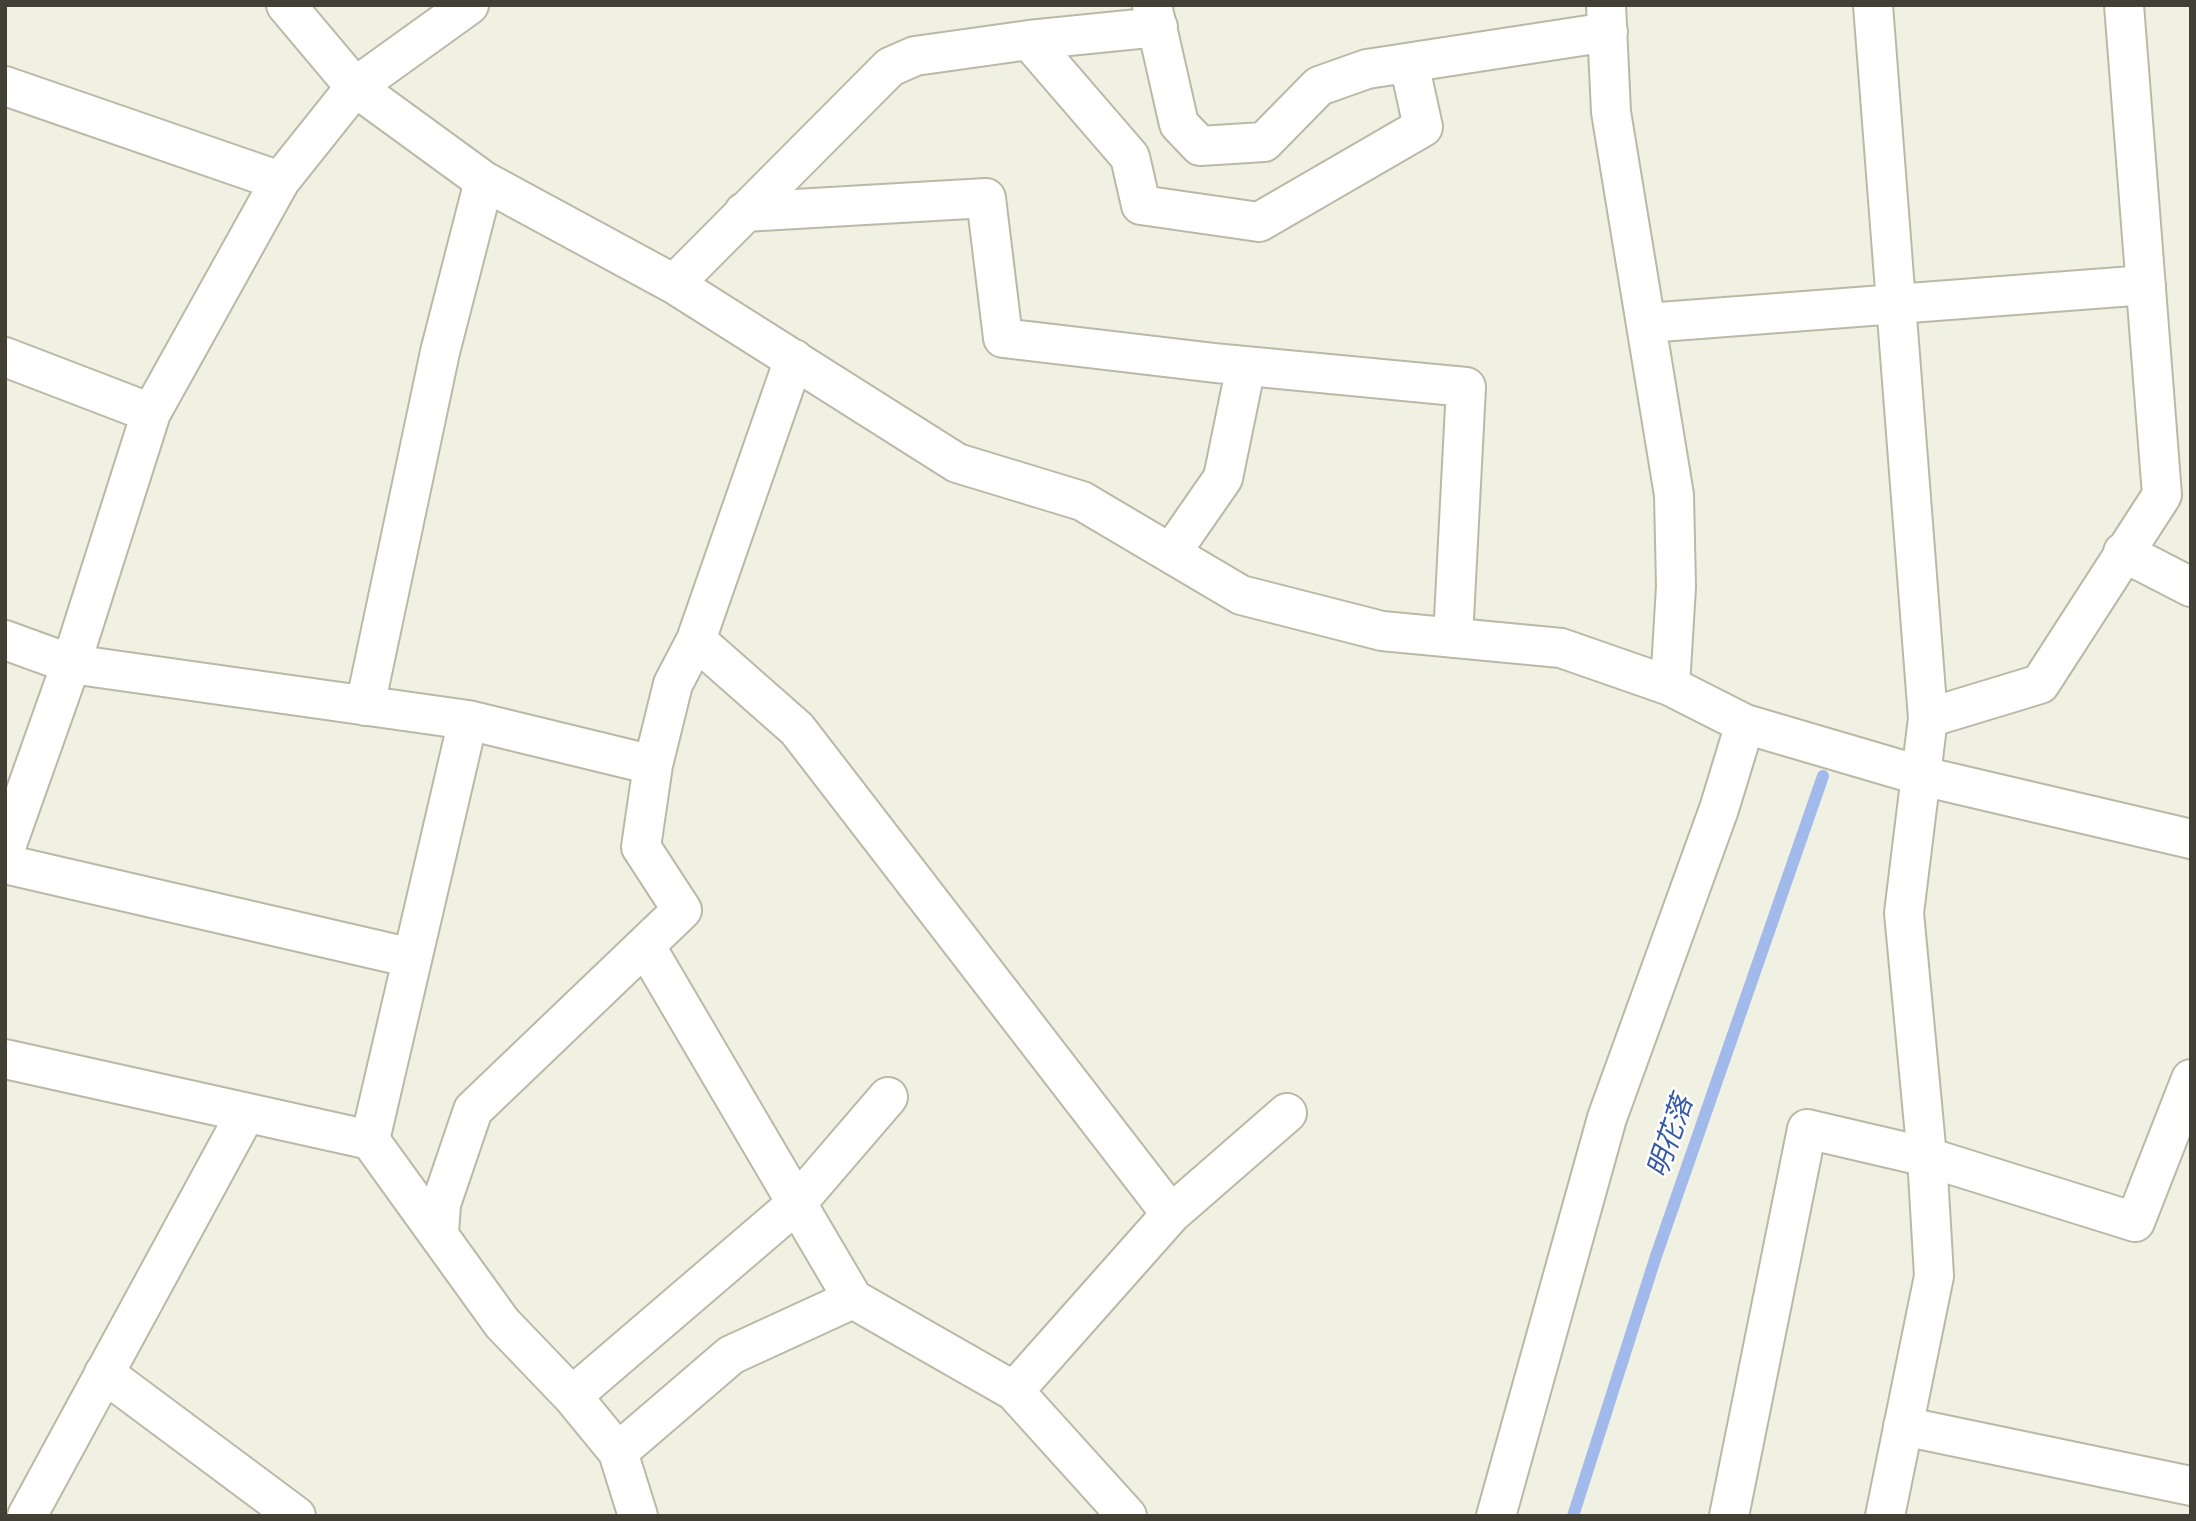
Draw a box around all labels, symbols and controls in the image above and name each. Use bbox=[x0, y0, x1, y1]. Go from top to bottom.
water label: 明花落 bbox=[1641, 1092, 1701, 1182]

